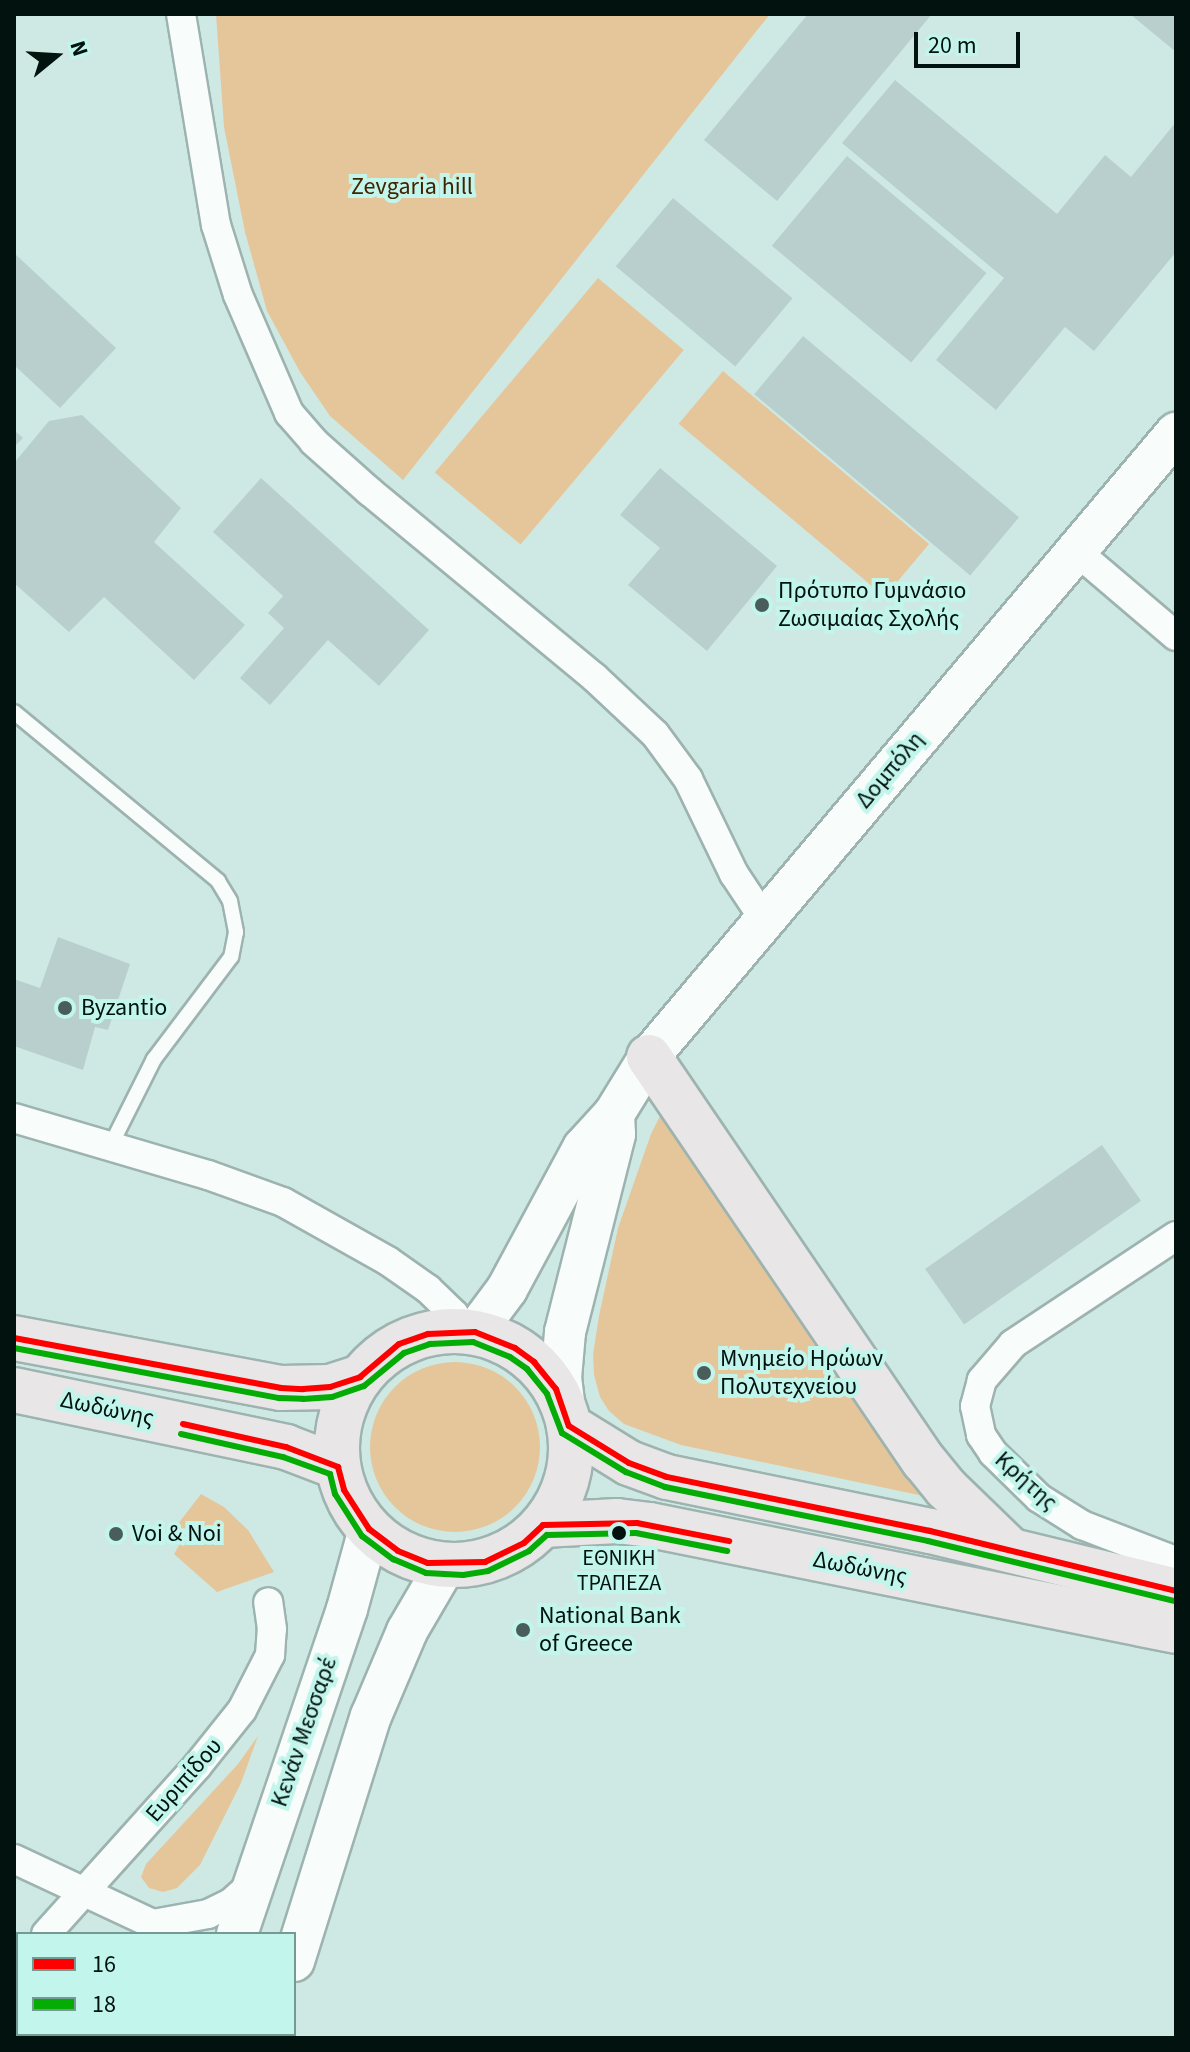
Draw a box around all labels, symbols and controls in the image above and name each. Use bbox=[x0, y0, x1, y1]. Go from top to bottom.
north arrow bbox=[16, 16, 96, 96]
scale bar bbox=[918, 16, 1024, 66]
text: 20 m bbox=[928, 28, 977, 63]
text: N bbox=[61, 37, 96, 60]
park label: Zevgaria hill bbox=[351, 173, 473, 201]
place label: Πρότυπο Γυμνάσιο Ζωσιμαίας Σχολής bbox=[778, 577, 966, 633]
marker: Πρότυπο Γυμνάσιο Ζωσιμαίας Σχολής bbox=[753, 596, 771, 614]
street label: Δομπόλη bbox=[850, 726, 930, 814]
place label: Byzantio bbox=[81, 994, 167, 1022]
marker: Byzantio bbox=[56, 999, 74, 1017]
place label: Μνημείο Ηρώων Πολυτεχνείου bbox=[720, 1345, 883, 1401]
marker: Μνημείο Ηρώων Πολυτεχνείου bbox=[695, 1364, 713, 1382]
street label: Δωδώνης bbox=[58, 1385, 156, 1433]
street label: Κρήτης bbox=[989, 1445, 1063, 1517]
place label: Voi & Noi bbox=[132, 1520, 222, 1548]
marker: Voi & Noi bbox=[107, 1525, 125, 1543]
marker: ΕΘΝΙΚΗ ΤΡΑΠΕΖΑ bbox=[611, 1525, 627, 1541]
place label: ΕΘΝΙΚΗ ΤΡΑΠΕΖΑ bbox=[577, 1545, 661, 1596]
street label: Δωδώνης bbox=[811, 1545, 909, 1591]
place label: National Bank of Greece bbox=[539, 1602, 681, 1658]
marker: National Bank of Greece bbox=[514, 1621, 532, 1639]
street label: Κενάν Μεσσαρέ bbox=[265, 1653, 343, 1811]
street label: Ευριπίδου bbox=[140, 1732, 228, 1828]
legend bbox=[16, 1932, 296, 2036]
text: 16 bbox=[92, 1947, 116, 1982]
text: 18 bbox=[92, 1987, 116, 2022]

